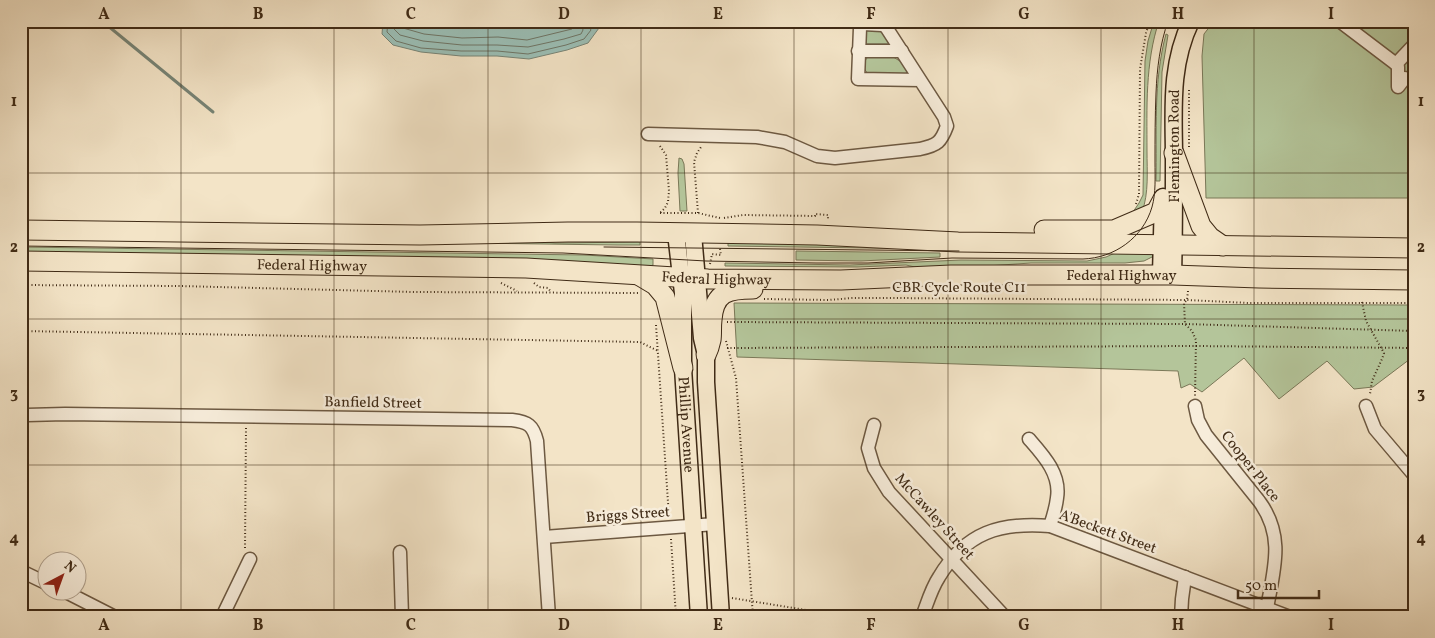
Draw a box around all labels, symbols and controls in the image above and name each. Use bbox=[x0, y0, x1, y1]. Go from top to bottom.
text: A bbox=[98, 4, 110, 26]
text: B bbox=[253, 4, 264, 26]
text: C bbox=[406, 4, 416, 26]
text: D bbox=[558, 4, 570, 26]
text: E bbox=[713, 4, 723, 26]
text: F bbox=[866, 4, 876, 26]
text: G bbox=[1018, 4, 1030, 26]
text: H bbox=[1172, 4, 1184, 26]
text: I bbox=[1328, 4, 1334, 26]
street label: Flemington Road bbox=[1164, 89, 1186, 203]
text: 1 bbox=[11, 91, 17, 113]
text: 1 bbox=[1418, 91, 1424, 113]
text: 2 bbox=[10, 237, 18, 259]
text: 2 bbox=[1417, 237, 1425, 259]
street label: Federal Highway bbox=[257, 255, 367, 278]
street label: Federal Highway bbox=[1066, 266, 1177, 287]
street label: Federal Highway bbox=[661, 267, 772, 291]
street label: CBR Cycle Route C11 bbox=[892, 278, 1026, 299]
street label: Phillip Avenue bbox=[672, 376, 699, 473]
text: 3 bbox=[10, 383, 18, 405]
text: 3 bbox=[1417, 383, 1425, 405]
street label: Banfield Street bbox=[324, 392, 422, 415]
street label: Cooper Place bbox=[1215, 427, 1284, 507]
street label: McCawley Street bbox=[889, 469, 979, 565]
street label: Briggs Street bbox=[585, 502, 671, 529]
street label: A'Beckett Street bbox=[1056, 505, 1159, 560]
text: 4 bbox=[9, 528, 19, 550]
text: 4 bbox=[1416, 528, 1426, 550]
north arrow bbox=[38, 550, 88, 600]
text: N bbox=[59, 557, 80, 578]
scale bar bbox=[1238, 568, 1319, 600]
text: 50 m bbox=[1245, 576, 1277, 597]
text: A bbox=[98, 615, 110, 637]
text: B bbox=[253, 615, 264, 637]
text: C bbox=[406, 615, 416, 637]
text: D bbox=[558, 615, 570, 637]
text: E bbox=[713, 615, 723, 637]
text: F bbox=[866, 615, 876, 637]
text: G bbox=[1018, 615, 1030, 637]
text: H bbox=[1172, 615, 1184, 637]
text: I bbox=[1328, 615, 1334, 637]

